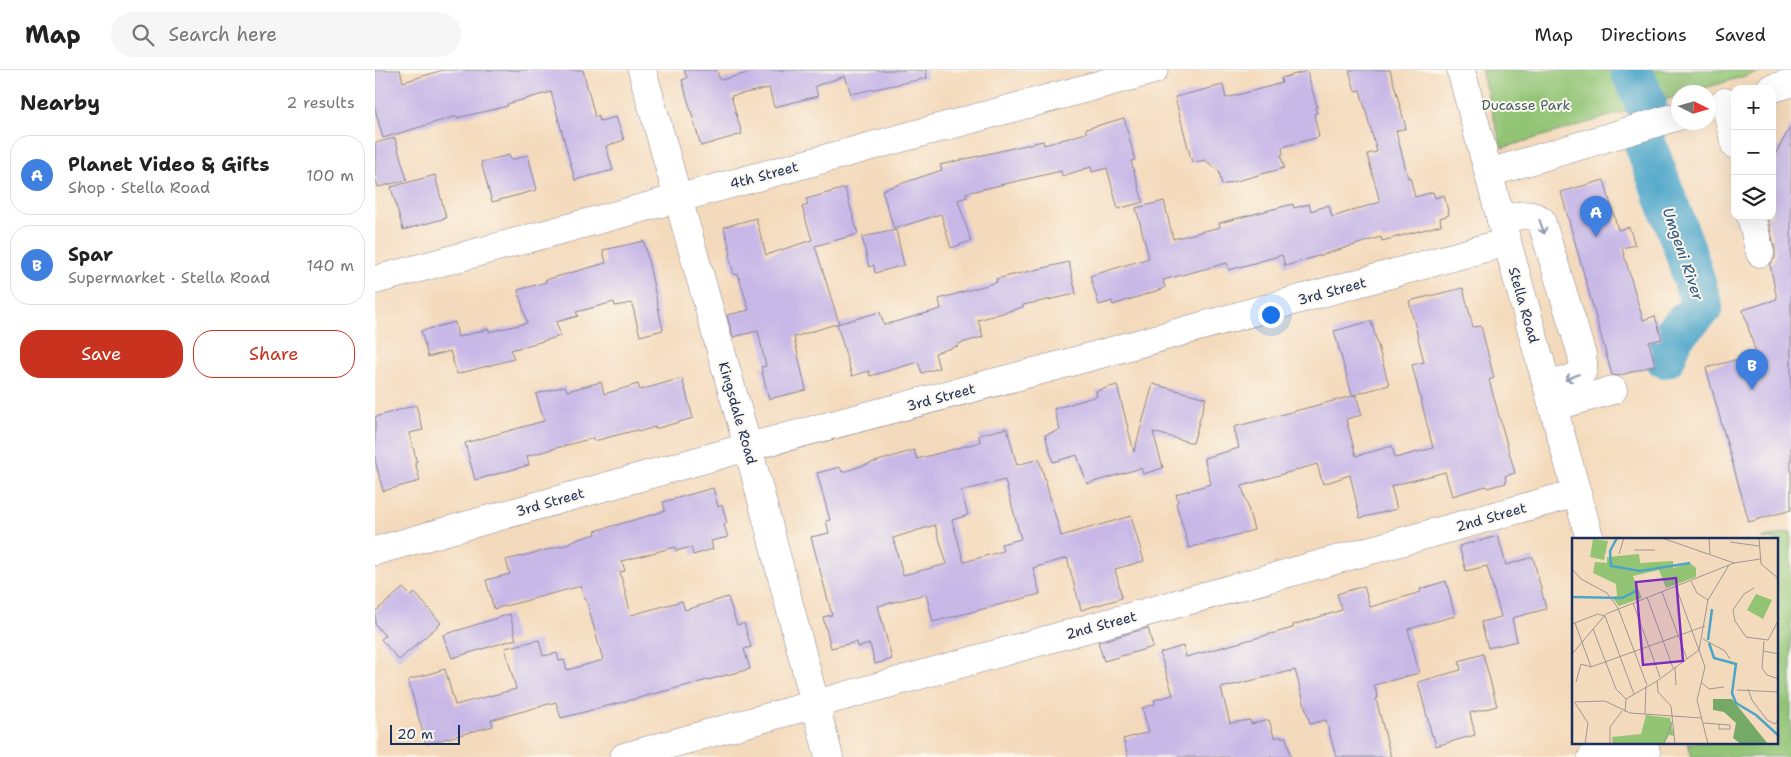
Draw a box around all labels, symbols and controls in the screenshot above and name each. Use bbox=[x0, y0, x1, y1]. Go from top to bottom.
search box bbox=[111, 12, 461, 57]
text: Map bbox=[25, 19, 81, 51]
icon: search bbox=[129, 21, 157, 49]
text: Search here bbox=[169, 22, 277, 47]
text: Map bbox=[1535, 23, 1573, 47]
text: Directions bbox=[1601, 23, 1687, 47]
text: Saved bbox=[1715, 23, 1766, 47]
north arrow bbox=[1671, 85, 1716, 130]
map controls bbox=[1731, 85, 1776, 220]
button: + bbox=[1731, 85, 1776, 130]
text: Nearby bbox=[20, 89, 100, 117]
text: 2 results bbox=[286, 92, 355, 113]
park label: Ducasse Park bbox=[1482, 96, 1570, 114]
button: − bbox=[1731, 130, 1776, 175]
text: Planet Video & Gifts bbox=[68, 152, 269, 177]
street label: 4th Street bbox=[728, 157, 800, 193]
text: A bbox=[31, 165, 43, 186]
text: 100 m bbox=[306, 165, 354, 186]
button: layers bbox=[1731, 175, 1776, 220]
text: Shop · Stella Road bbox=[68, 177, 210, 198]
pin: A bbox=[1580, 196, 1612, 237]
water label: Umgeni River bbox=[1658, 205, 1709, 304]
one-way arrow bbox=[1538, 219, 1547, 234]
text: Spar bbox=[68, 242, 113, 267]
text: B bbox=[32, 255, 42, 276]
text: 140 m bbox=[307, 255, 354, 276]
street label: Stella Road bbox=[1505, 265, 1543, 345]
text: Supermarket · Stella Road bbox=[68, 267, 270, 288]
street label: 3rd Street bbox=[1296, 273, 1368, 309]
your location bbox=[1258, 302, 1284, 328]
button: Save bbox=[20, 330, 183, 378]
button: Share bbox=[193, 330, 355, 378]
pin: B bbox=[1736, 349, 1768, 390]
street label: Kingsdale Road bbox=[715, 360, 761, 466]
one-way arrow bbox=[1565, 373, 1580, 382]
street label: 3rd Street bbox=[905, 379, 977, 415]
street label: 3rd Street bbox=[514, 484, 586, 520]
street label: 2nd Street bbox=[1454, 498, 1528, 536]
inset map bbox=[1572, 538, 1779, 744]
street label: 2nd Street bbox=[1064, 607, 1138, 643]
scale bar bbox=[390, 722, 460, 745]
text: 20 m bbox=[397, 725, 433, 743]

